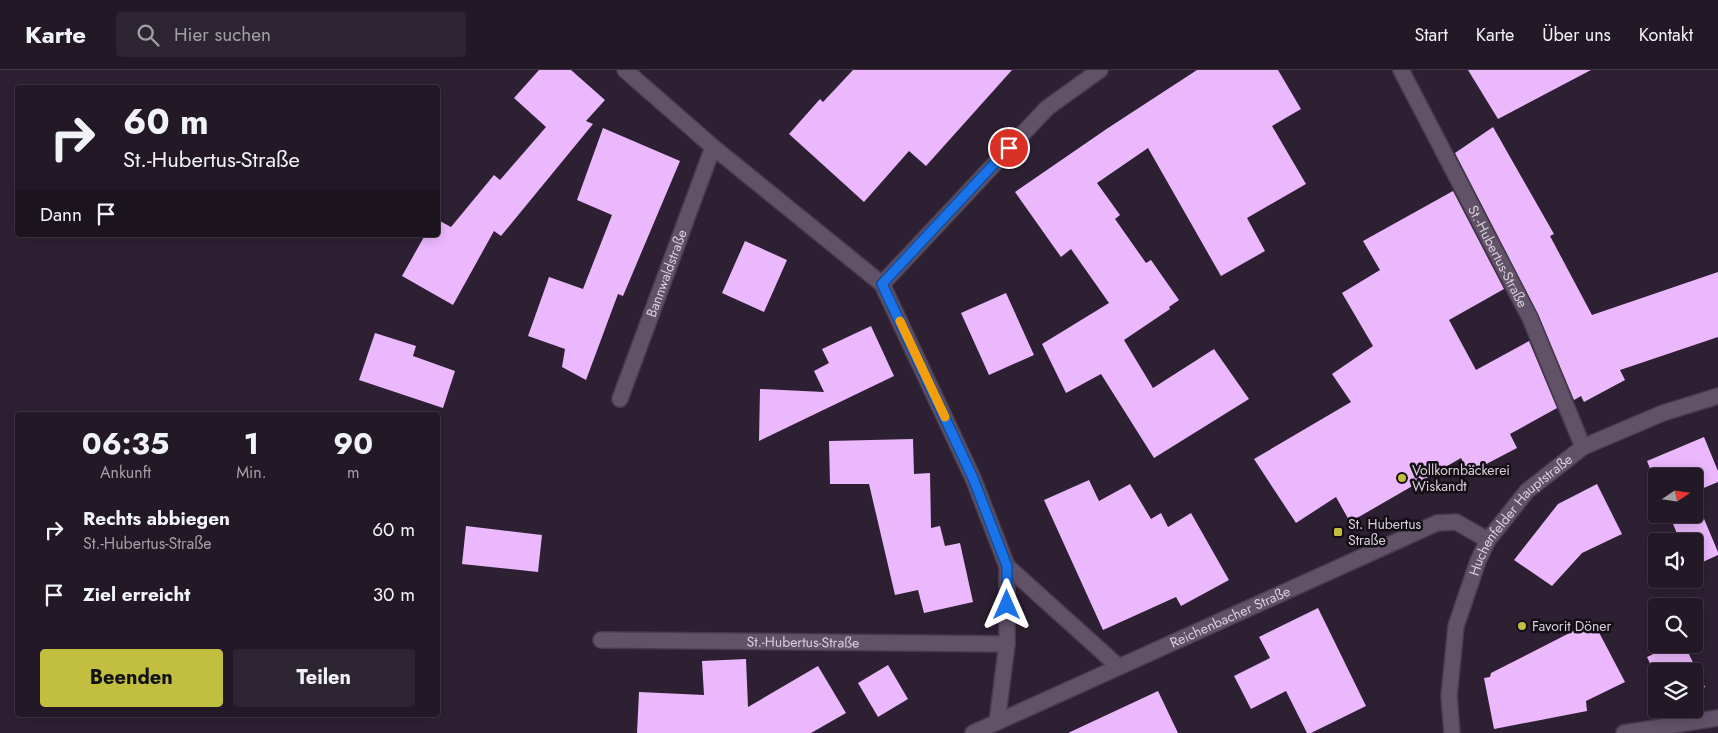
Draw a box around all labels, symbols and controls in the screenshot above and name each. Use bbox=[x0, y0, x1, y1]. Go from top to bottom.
search box bbox=[116, 12, 466, 57]
text: Karte bbox=[25, 17, 86, 52]
icon: search bbox=[134, 21, 162, 49]
text: Hier suchen bbox=[174, 21, 271, 48]
text: Start bbox=[1414, 22, 1448, 48]
text: Karte bbox=[1476, 22, 1514, 48]
text: Über uns bbox=[1542, 22, 1611, 48]
text: Kontakt bbox=[1639, 22, 1693, 48]
text: 60 m bbox=[123, 97, 209, 147]
icon: right bbox=[40, 105, 105, 170]
pin bbox=[988, 127, 1030, 169]
icon: arrive bbox=[995, 134, 1023, 162]
text: St.-Hubertus-Straße bbox=[123, 143, 300, 175]
icon: arrive bbox=[92, 200, 120, 228]
text: Dann bbox=[40, 201, 82, 228]
street label: St.-Hubertus-Straße bbox=[1463, 202, 1533, 311]
street label: Bannwaldstraße bbox=[641, 226, 692, 320]
text: 06:35 bbox=[82, 422, 169, 465]
text: 1 bbox=[244, 422, 259, 465]
text: 90 bbox=[333, 422, 373, 465]
street label: Huchenfelder Hauptstraße bbox=[1464, 449, 1576, 578]
place label: Vollkornbäckerei Wiskandt bbox=[1412, 460, 1510, 496]
text: Ankunft bbox=[100, 461, 151, 484]
text: Min. bbox=[236, 461, 266, 484]
text: m bbox=[347, 461, 359, 484]
north arrow bbox=[1648, 468, 1702, 522]
map controls bbox=[1648, 468, 1703, 718]
marker: Vollkornbäckerei Wiskandt bbox=[1396, 472, 1408, 484]
text: Rechts abbiegen bbox=[83, 505, 230, 532]
place label: St. Hubertus Straße bbox=[1348, 514, 1421, 550]
icon: right bbox=[40, 516, 68, 544]
text: 60 m bbox=[372, 516, 415, 543]
marker: St. Hubertus Straße bbox=[1332, 526, 1344, 538]
text: St.-Hubertus-Straße bbox=[83, 532, 212, 555]
button: sound bbox=[1648, 533, 1703, 588]
position arrow bbox=[980, 578, 1032, 630]
icon: arrive bbox=[40, 581, 68, 609]
text: Ziel erreicht bbox=[83, 581, 190, 608]
text: 30 m bbox=[373, 581, 415, 608]
street label: Reichenbacher Straße bbox=[1167, 581, 1293, 653]
button: search bbox=[1648, 598, 1703, 653]
place label: Favorit Döner bbox=[1532, 616, 1612, 636]
marker: Favorit Döner bbox=[1516, 620, 1528, 632]
street label: St.-Hubertus-Straße bbox=[747, 631, 859, 653]
button: Beenden bbox=[40, 649, 223, 707]
button: Teilen bbox=[233, 649, 415, 707]
button: layers bbox=[1648, 663, 1703, 718]

